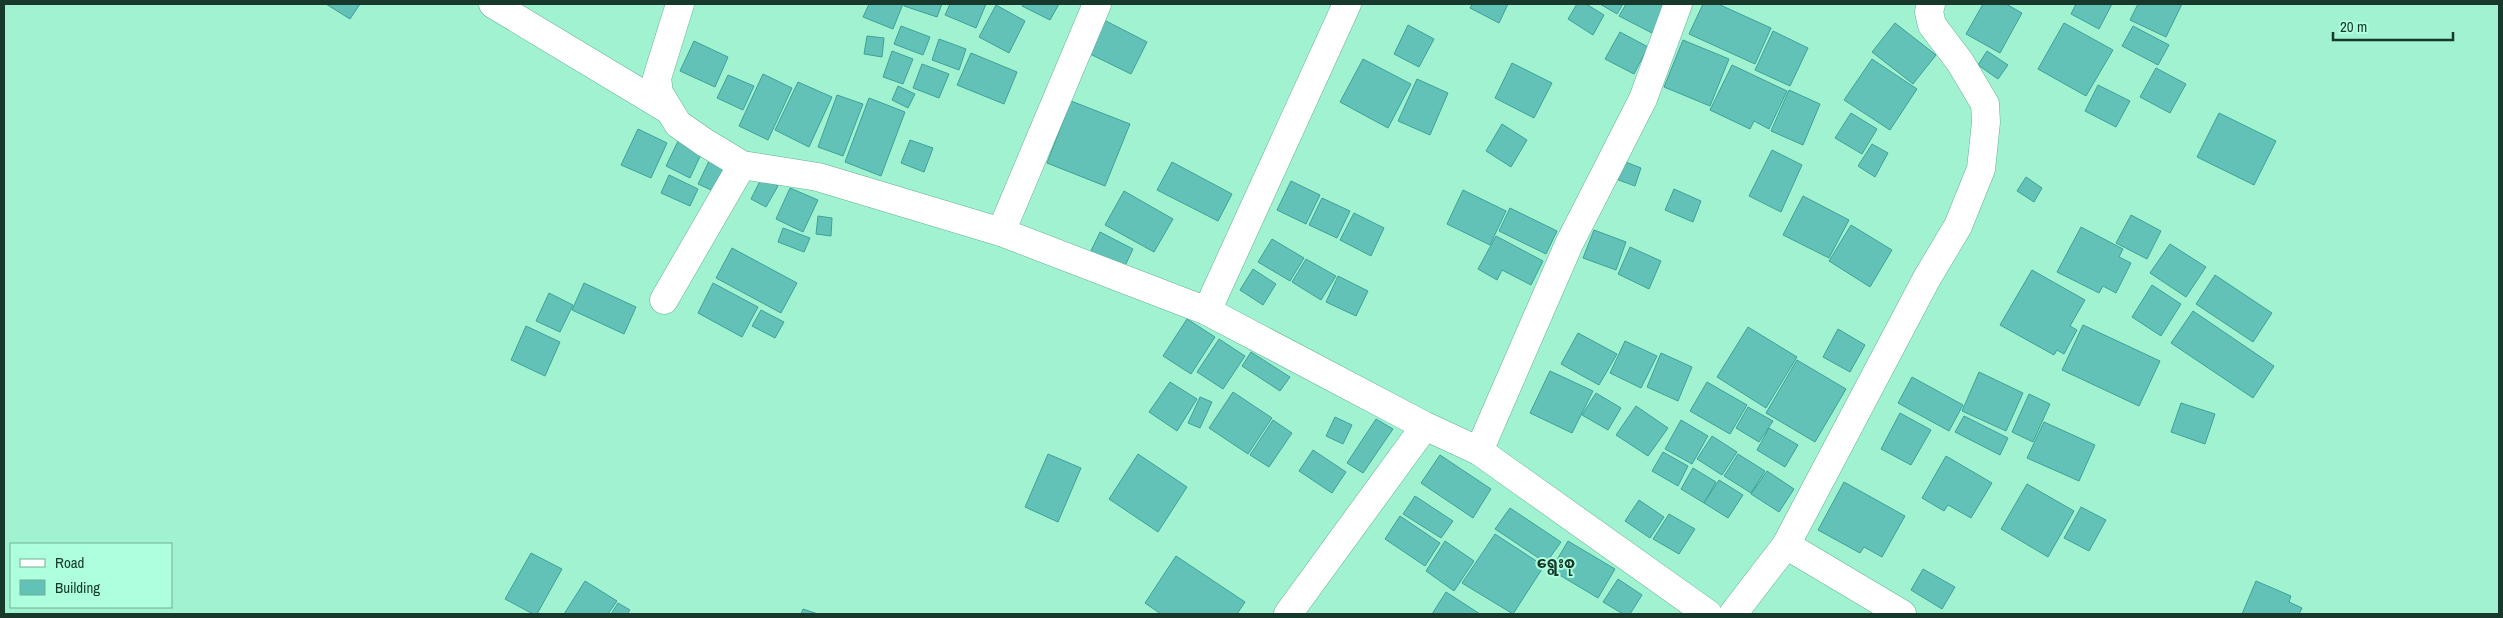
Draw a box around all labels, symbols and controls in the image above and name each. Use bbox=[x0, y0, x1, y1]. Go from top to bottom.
scale bar bbox=[2333, 10, 2453, 42]
text: 20 m bbox=[2340, 16, 2367, 37]
legend bbox=[10, 543, 172, 608]
district label: ရွေးစု bbox=[1537, 551, 1575, 576]
text: Road bbox=[55, 552, 84, 573]
text: Building bbox=[55, 577, 100, 598]

